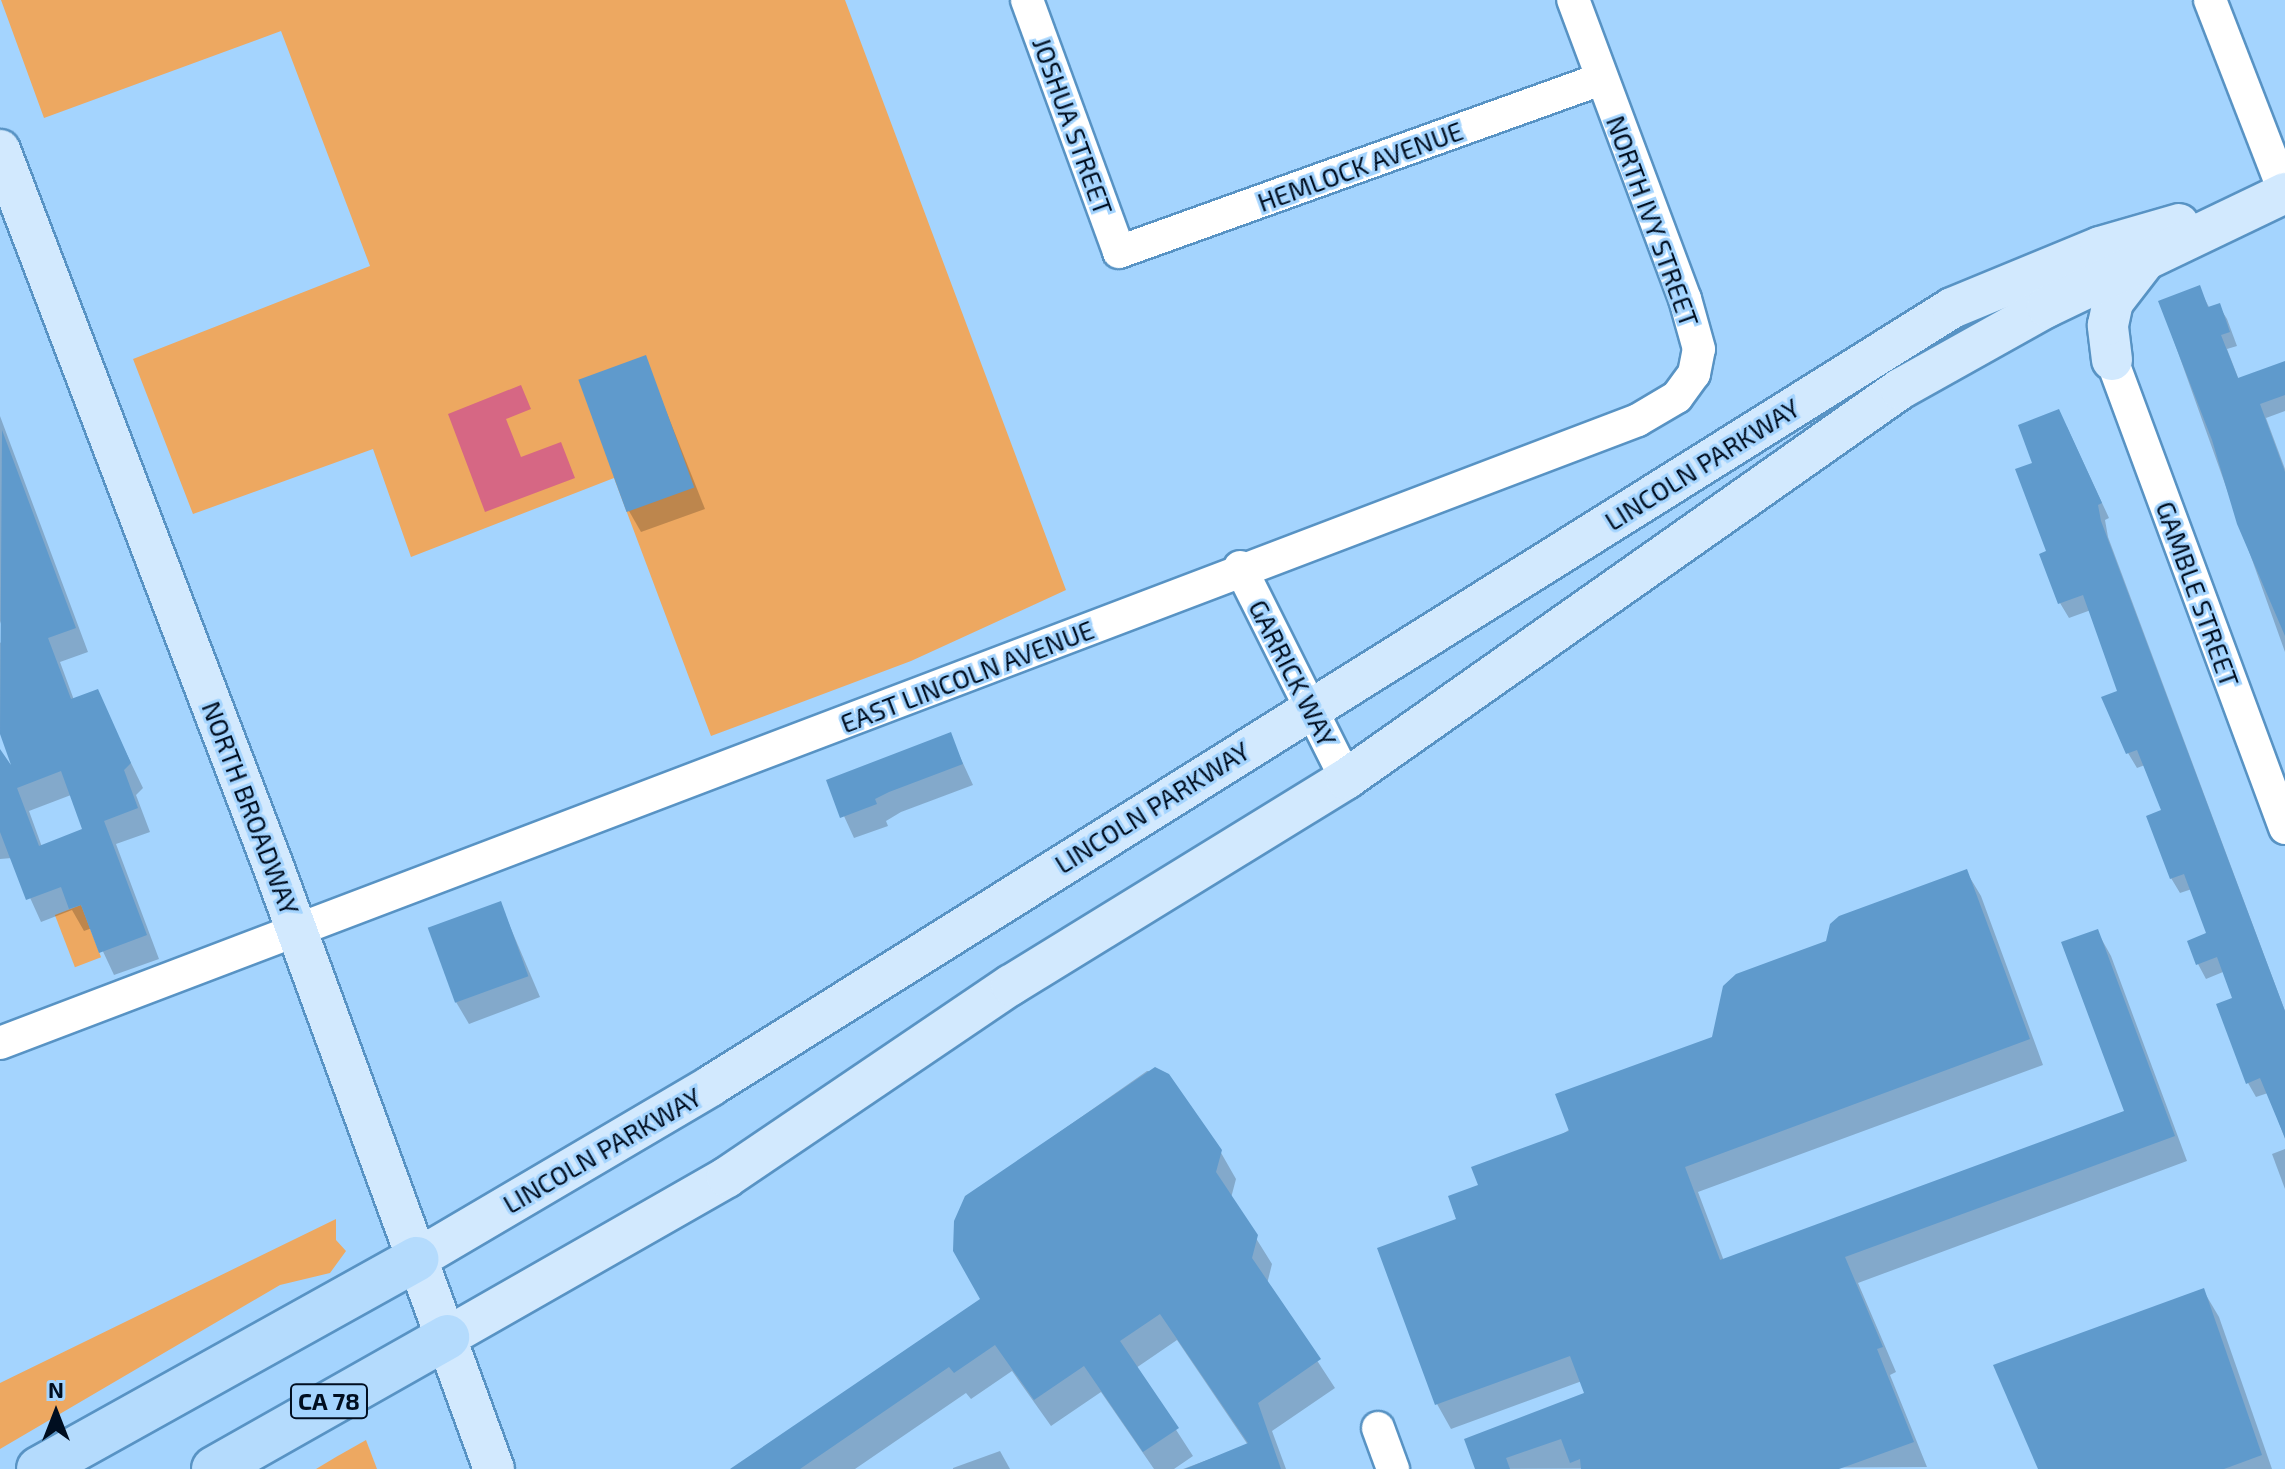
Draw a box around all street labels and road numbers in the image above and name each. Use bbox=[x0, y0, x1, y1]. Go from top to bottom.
street label: JOSHUA STREET bbox=[1026, 33, 1120, 219]
street label: NORTH IVY STREET bbox=[1600, 111, 1706, 331]
street label: HEMLOCK AVENUE bbox=[1253, 114, 1467, 218]
street label: LINCOLN PARKWAY bbox=[1599, 392, 1805, 536]
street label: GAMBLE STREET bbox=[2150, 497, 2246, 691]
street label: GARRICK WAY bbox=[1243, 594, 1343, 752]
street label: EAST LINCOLN AVENUE bbox=[835, 613, 1099, 739]
street label: NORTH BROADWAY bbox=[196, 697, 306, 919]
street label: LINCOLN PARKWAY bbox=[1049, 735, 1255, 879]
street label: LINCOLN PARKWAY bbox=[497, 1081, 707, 1219]
road number: CA 78 bbox=[289, 1381, 369, 1421]

